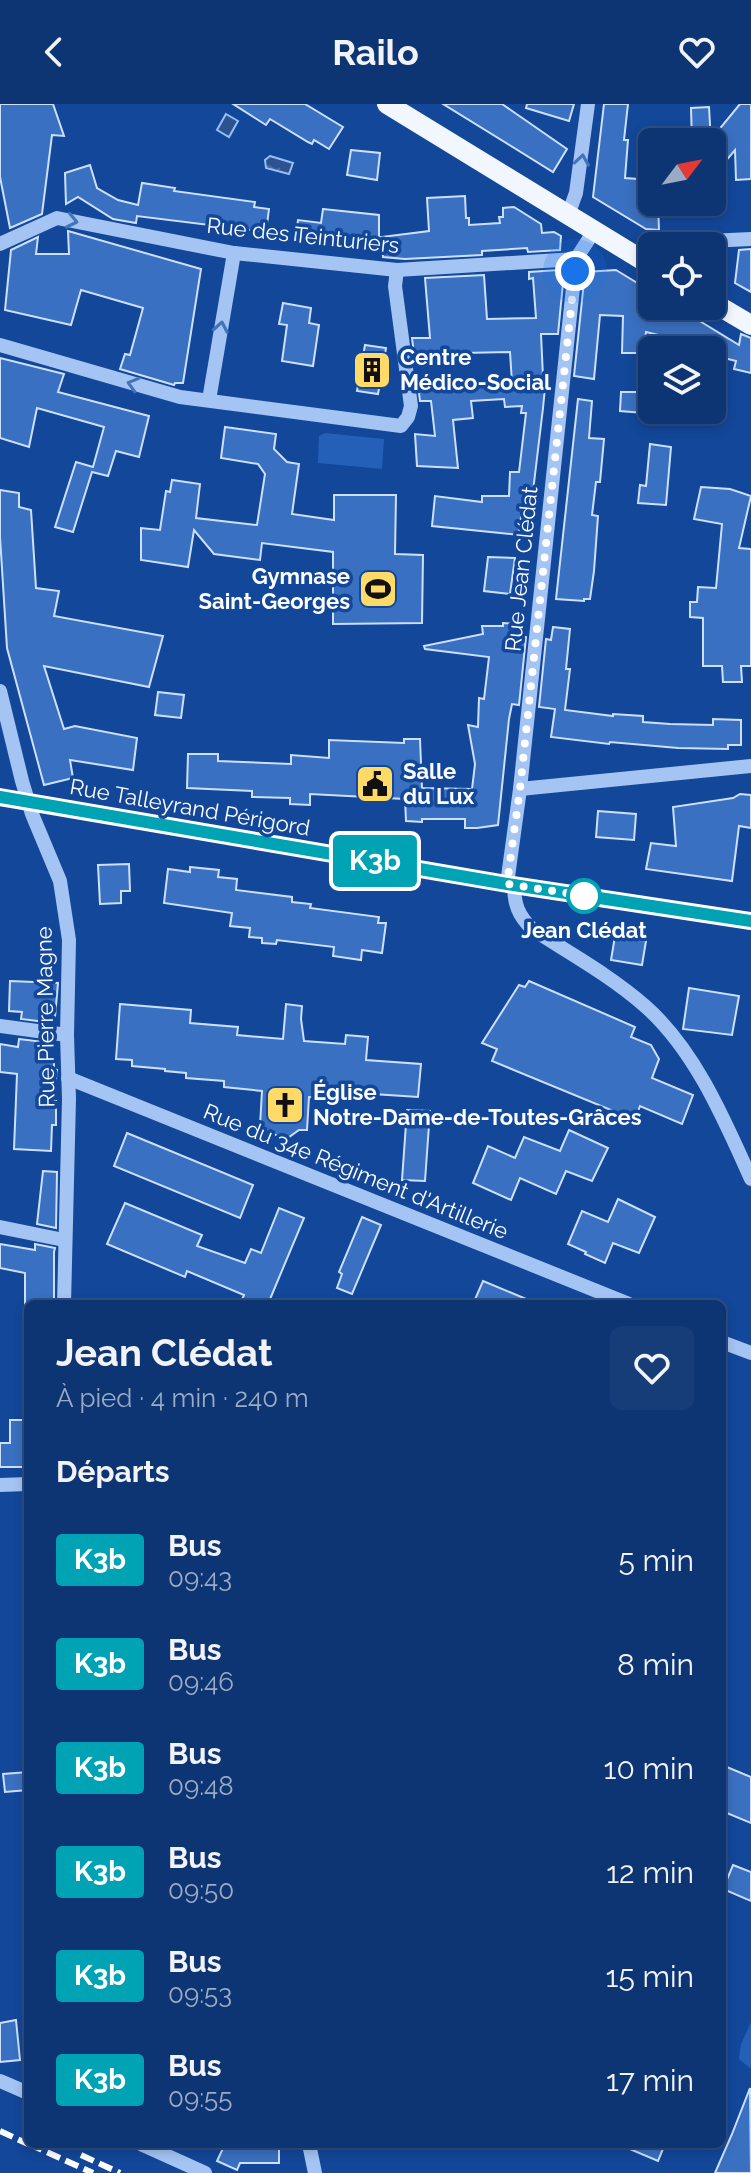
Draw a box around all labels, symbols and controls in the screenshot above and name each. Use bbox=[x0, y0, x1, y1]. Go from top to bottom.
icon: back bbox=[32, 30, 76, 74]
icon: heart bbox=[675, 30, 719, 74]
text: Railo bbox=[332, 31, 419, 73]
north arrow bbox=[638, 128, 726, 216]
map controls bbox=[638, 128, 726, 424]
one-way arrow bbox=[572, 153, 589, 167]
one-way arrow bbox=[65, 212, 79, 229]
street label: Rue des Teinturiers bbox=[205, 212, 401, 258]
button: locate bbox=[638, 232, 726, 320]
your location bbox=[555, 251, 595, 291]
one-way arrow bbox=[212, 320, 229, 334]
button: layers bbox=[638, 336, 726, 424]
place label: Centre Médico-Social bbox=[400, 344, 552, 395]
building icon: Centre Médico-Social bbox=[351, 349, 393, 391]
one-way arrow bbox=[126, 376, 140, 393]
street label: Rue Jean Clédat bbox=[499, 485, 543, 653]
place label: Gymnase Saint-Georges bbox=[199, 563, 350, 614]
sports icon: Gymnase Saint-Georges bbox=[357, 568, 399, 610]
place label: Salle du Lux bbox=[403, 758, 475, 809]
public building icon: Salle du Lux bbox=[354, 763, 396, 805]
street label: Rue Talleyrand Périgord bbox=[68, 773, 312, 841]
line badge: K3b bbox=[329, 835, 421, 887]
text: K3b bbox=[349, 844, 401, 877]
marker: Jean Clédat bbox=[567, 879, 601, 913]
place label: Jean Clédat bbox=[521, 917, 647, 943]
street label: Rue Pierre Magne bbox=[30, 926, 60, 1108]
place label: Église Notre-Dame-de-Toutes-Grâces bbox=[313, 1079, 642, 1130]
church icon: Église Notre-Dame-de-Toutes-Grâces bbox=[264, 1084, 306, 1126]
street label: Rue du 34e Régiment d'Artillerie bbox=[200, 1098, 512, 1244]
button: heart bbox=[610, 1326, 694, 1410]
text: Jean Clédat bbox=[56, 1330, 273, 1375]
text: À pied · 4 min · 240 m bbox=[56, 1383, 309, 1413]
text: Départs bbox=[56, 1454, 170, 1489]
text: Bus bbox=[168, 1528, 222, 1563]
text: K3b bbox=[74, 1543, 126, 1576]
text: 5 min bbox=[618, 1543, 694, 1578]
text: 09:43 bbox=[168, 1563, 232, 1593]
text: Bus bbox=[168, 1632, 222, 1667]
text: K3b bbox=[74, 1647, 126, 1680]
text: 8 min bbox=[617, 1647, 694, 1682]
text: 09:46 bbox=[168, 1667, 234, 1697]
text: Bus bbox=[168, 1736, 222, 1771]
text: K3b bbox=[74, 1751, 126, 1784]
text: 10 min bbox=[604, 1751, 694, 1786]
text: 09:48 bbox=[168, 1771, 234, 1801]
text: Bus bbox=[168, 1840, 222, 1875]
text: K3b bbox=[74, 1855, 126, 1888]
text: 12 min bbox=[606, 1855, 694, 1890]
text: 09:50 bbox=[168, 1875, 234, 1905]
text: Bus bbox=[168, 1944, 222, 1979]
text: K3b bbox=[74, 1959, 126, 1992]
text: 15 min bbox=[606, 1959, 694, 1994]
text: 09:53 bbox=[168, 1979, 232, 2009]
text: Bus bbox=[168, 2048, 222, 2083]
text: K3b bbox=[74, 2063, 126, 2096]
text: 17 min bbox=[606, 2063, 694, 2098]
text: 09:55 bbox=[168, 2083, 232, 2113]

